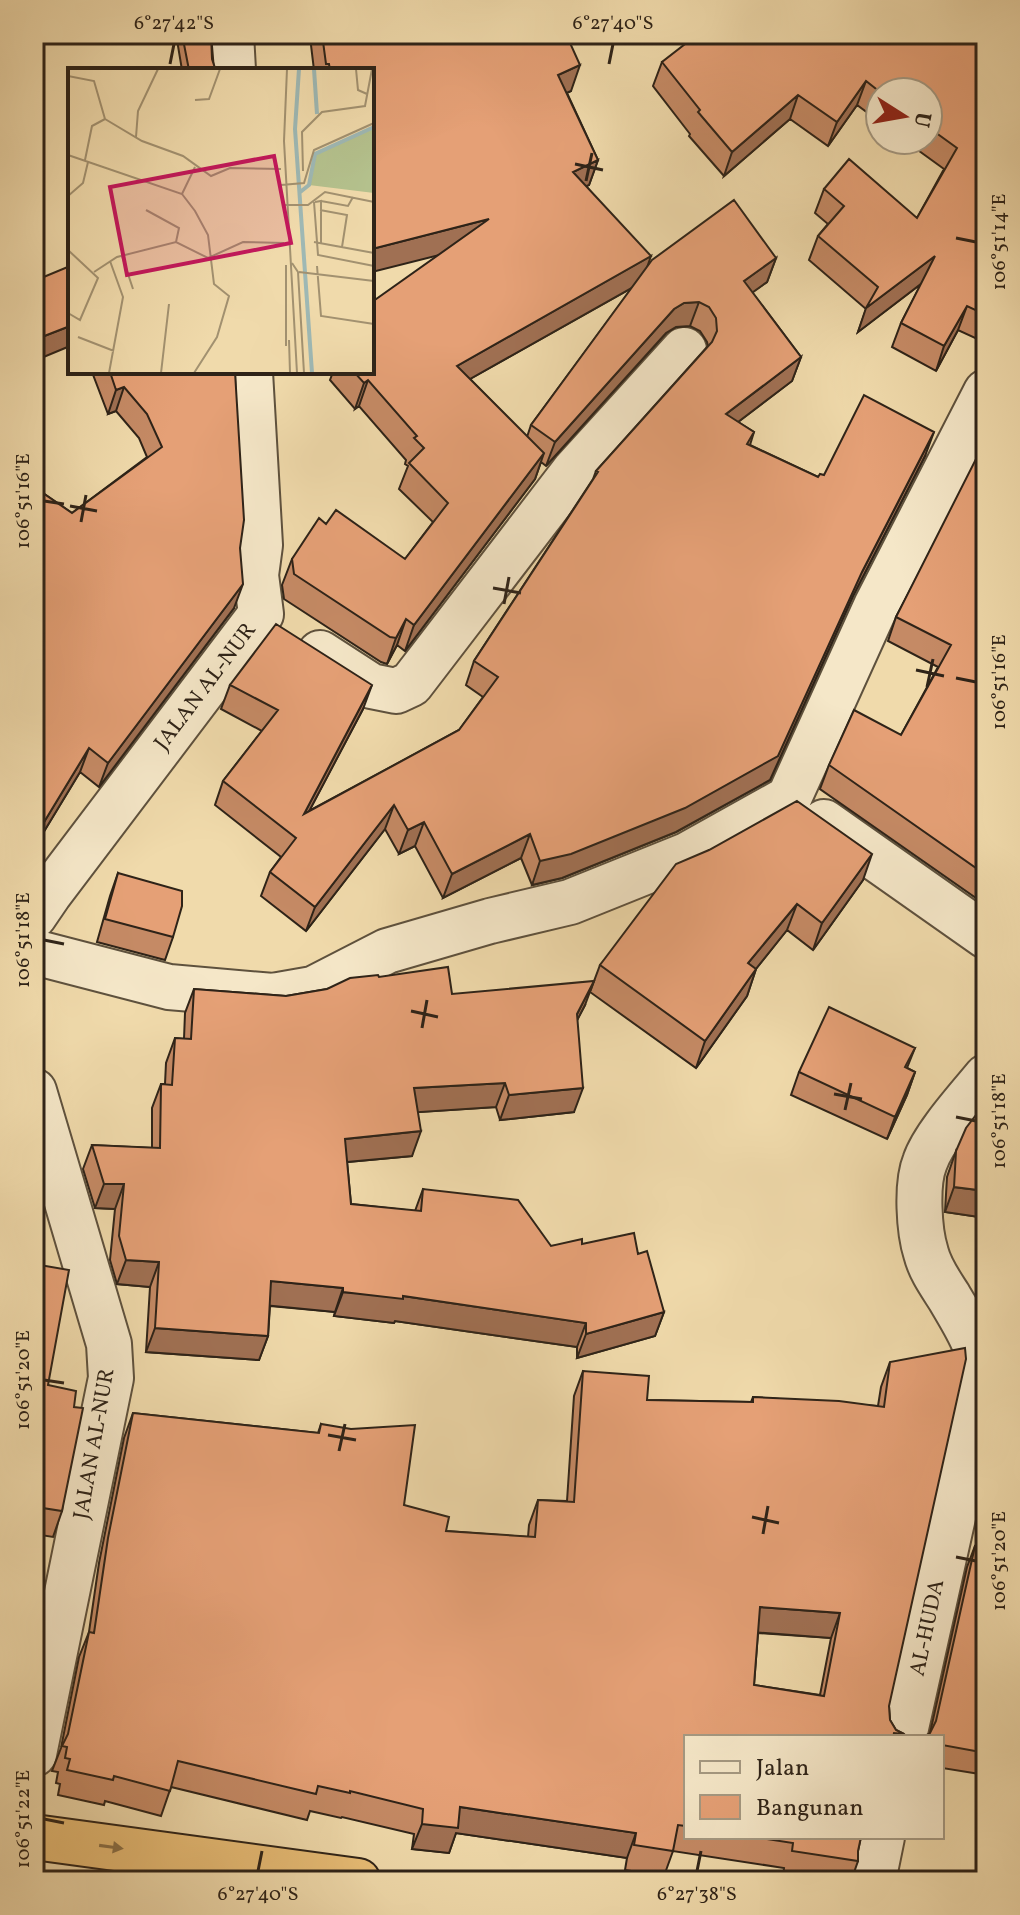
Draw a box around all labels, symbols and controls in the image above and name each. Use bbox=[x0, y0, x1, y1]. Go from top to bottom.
text: 6°27'42"S bbox=[134, 10, 214, 38]
text: 6°27'40"S bbox=[573, 10, 653, 38]
inset map bbox=[68, 68, 374, 374]
north arrow bbox=[864, 76, 944, 156]
text: U bbox=[905, 109, 938, 130]
text: 106°51'14"E bbox=[986, 194, 1014, 290]
text: 106°51'16"E bbox=[10, 453, 38, 549]
street label: JALAN AL-NUR bbox=[148, 617, 264, 757]
text: 106°51'16"E bbox=[986, 634, 1014, 730]
text: 106°51'18"E bbox=[10, 892, 38, 988]
text: 106°51'18"E bbox=[986, 1073, 1014, 1169]
text: 106°51'20"E bbox=[10, 1330, 38, 1430]
street label: JALAN AL-NUR bbox=[66, 1366, 124, 1522]
text: 106°51'20"E bbox=[986, 1511, 1014, 1611]
street label: AL-HUDA bbox=[903, 1577, 953, 1679]
legend bbox=[684, 1735, 944, 1839]
text: Jalan bbox=[756, 1752, 809, 1786]
text: 106°51'22"E bbox=[10, 1770, 38, 1868]
text: Bangunan bbox=[756, 1792, 864, 1826]
one-way arrow bbox=[99, 1841, 124, 1854]
text: 6°27'40"S bbox=[218, 1881, 298, 1909]
text: 6°27'38"S bbox=[657, 1881, 737, 1909]

